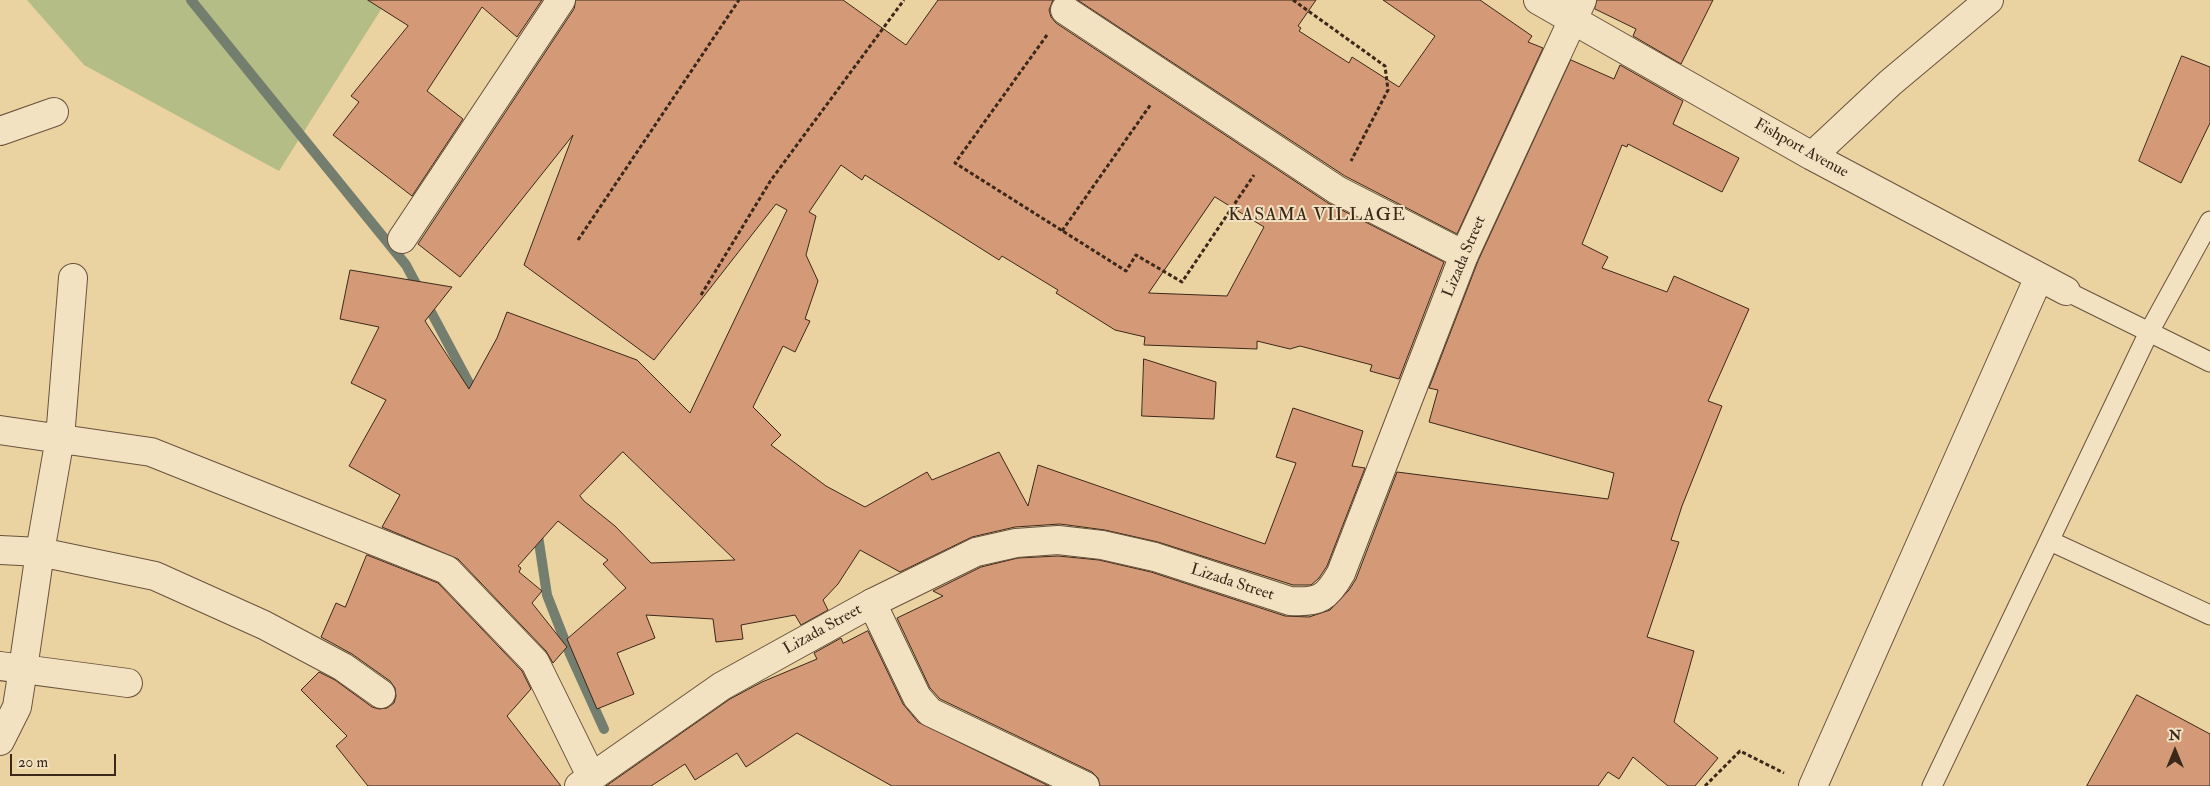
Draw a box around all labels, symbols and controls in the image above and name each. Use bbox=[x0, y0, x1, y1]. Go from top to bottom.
street label: Fishport Avenue bbox=[1751, 115, 1851, 183]
district label: KASAMA VILLAGE bbox=[1226, 205, 1408, 227]
street label: Lizada Street bbox=[1439, 213, 1491, 301]
street label: Lizada Street bbox=[1188, 560, 1276, 606]
street label: Lizada Street bbox=[780, 601, 866, 659]
north arrow bbox=[2150, 726, 2200, 776]
text: N bbox=[2169, 727, 2181, 744]
scale bar bbox=[12, 744, 119, 776]
text: 20 m bbox=[18, 753, 48, 772]

